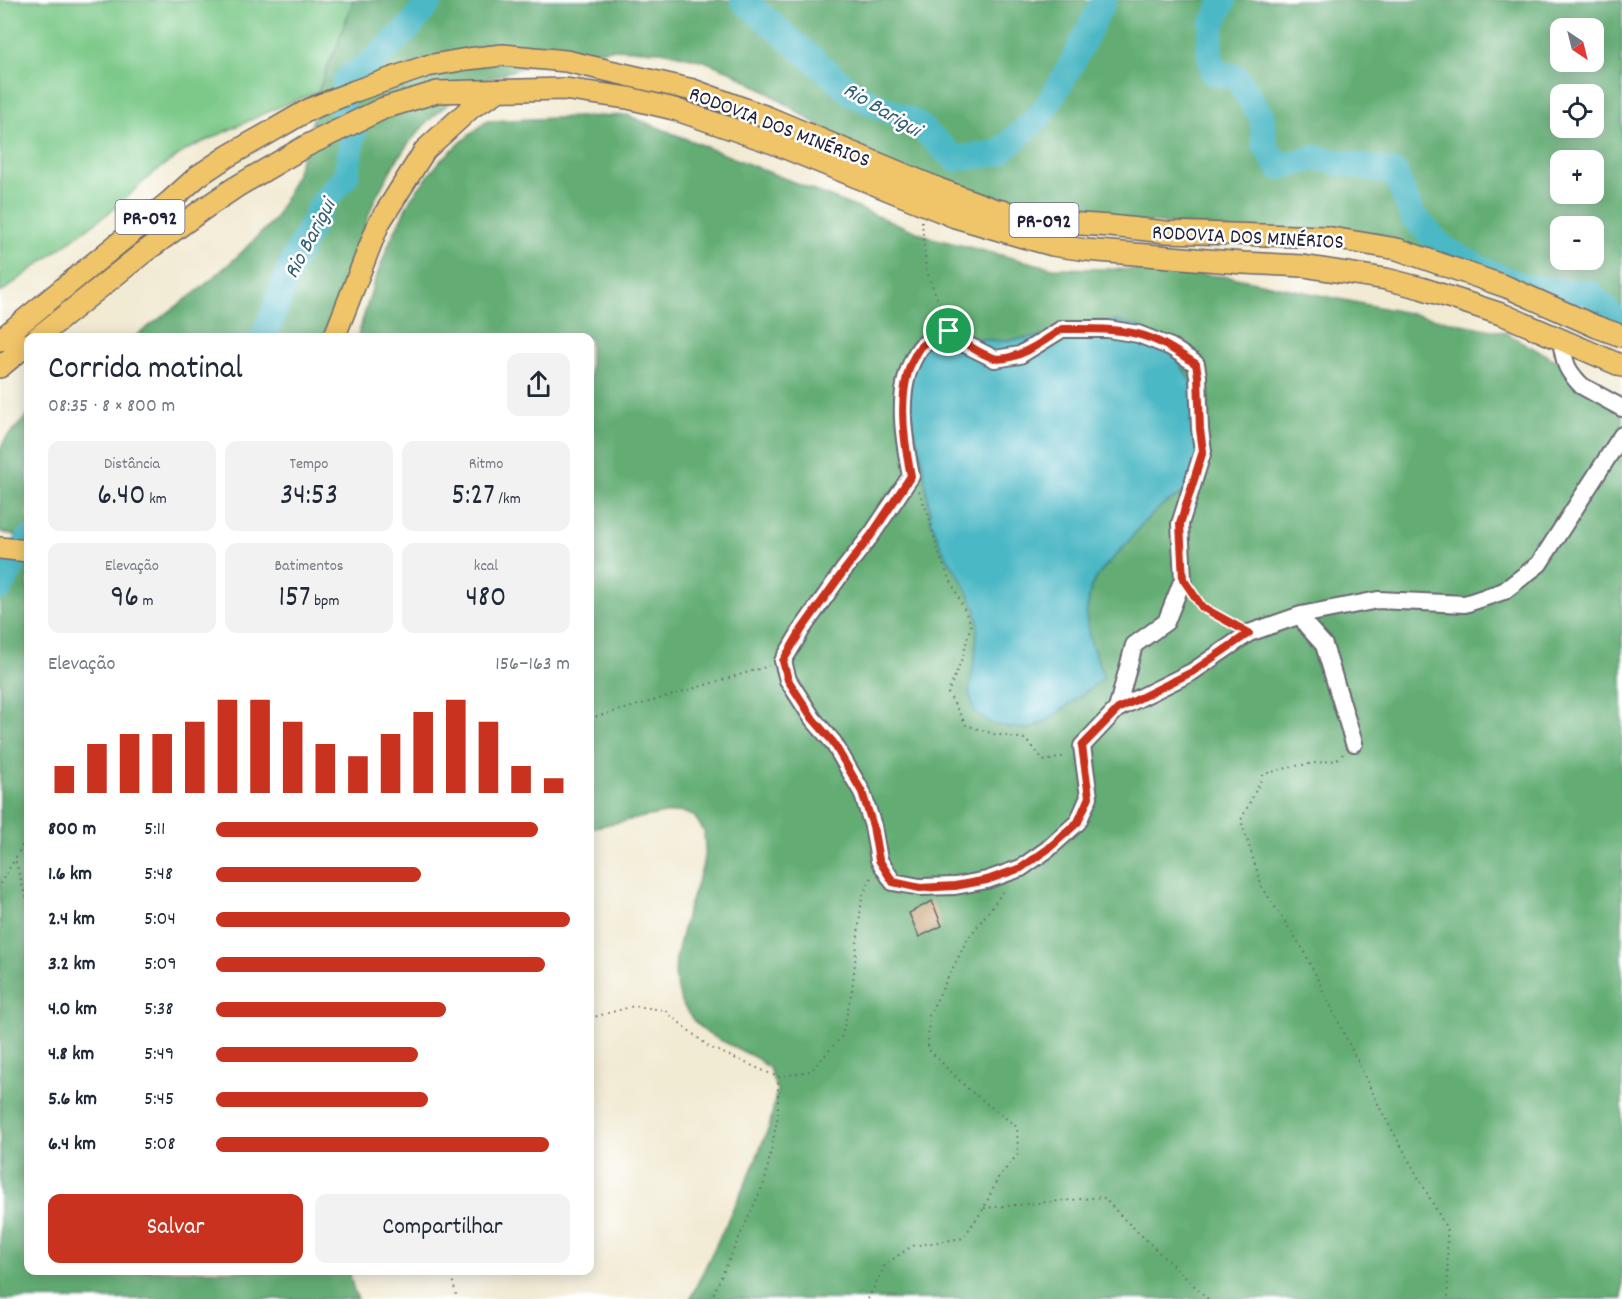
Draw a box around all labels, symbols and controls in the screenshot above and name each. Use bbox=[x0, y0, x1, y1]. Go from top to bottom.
north arrow bbox=[1550, 18, 1604, 72]
map controls bbox=[1550, 18, 1604, 270]
water label: Rio Barigui bbox=[837, 76, 928, 148]
street label: RODOVIA DOS MINÉRIOS bbox=[684, 80, 874, 177]
button: locate bbox=[1550, 84, 1604, 138]
button: + bbox=[1550, 150, 1604, 204]
water label: Rio Barigui bbox=[277, 192, 346, 285]
road number: PR-092 bbox=[116, 200, 184, 234]
road number: PR-092 bbox=[1010, 203, 1078, 237]
button: − bbox=[1550, 216, 1604, 270]
street label: RODOVIA DOS MINÉRIOS bbox=[1151, 219, 1344, 259]
pin bbox=[923, 305, 974, 356]
icon: arrive bbox=[932, 314, 965, 347]
text: Corrida matinal bbox=[48, 347, 243, 394]
button: share bbox=[507, 353, 570, 416]
text: 08:35 · 8 × 800 m bbox=[48, 393, 175, 421]
text: Distância bbox=[104, 453, 160, 476]
text: Tempo bbox=[290, 453, 328, 476]
text: Ritmo bbox=[469, 453, 503, 476]
text: 6.40 bbox=[97, 476, 146, 519]
text: 34:53 bbox=[280, 476, 338, 519]
text: 5:27 bbox=[451, 476, 495, 519]
text: km bbox=[146, 488, 167, 511]
text: /km bbox=[495, 488, 521, 511]
text: Elevação bbox=[105, 555, 159, 578]
text: Batimentos bbox=[274, 555, 344, 578]
text: kcal bbox=[474, 555, 498, 578]
text: 96 bbox=[110, 578, 139, 621]
text: 157 bbox=[279, 578, 310, 621]
text: 480 bbox=[466, 578, 506, 621]
text: m bbox=[139, 590, 154, 613]
text: bpm bbox=[310, 590, 339, 613]
text: Elevação bbox=[48, 651, 115, 679]
text: 156–163 m bbox=[495, 651, 570, 679]
text: 800 m bbox=[48, 816, 96, 844]
text: 5:11 bbox=[144, 816, 165, 844]
text: 1.6 km bbox=[48, 861, 92, 889]
text: 5:48 bbox=[144, 861, 173, 889]
text: 2.4 km bbox=[48, 906, 95, 934]
text: 5:04 bbox=[144, 906, 176, 934]
text: 3.2 km bbox=[48, 951, 95, 979]
text: 5:09 bbox=[144, 951, 177, 979]
text: 4.0 km bbox=[48, 996, 97, 1024]
text: 5:38 bbox=[144, 996, 173, 1024]
text: 4.8 km bbox=[48, 1041, 94, 1069]
text: 5:49 bbox=[144, 1041, 174, 1069]
text: 5.6 km bbox=[48, 1086, 97, 1114]
text: 5:45 bbox=[144, 1086, 174, 1114]
text: 6.4 km bbox=[48, 1131, 96, 1159]
text: 5:08 bbox=[144, 1131, 176, 1159]
button: Salvar bbox=[48, 1194, 303, 1263]
button: Compartilhar bbox=[315, 1194, 570, 1263]

